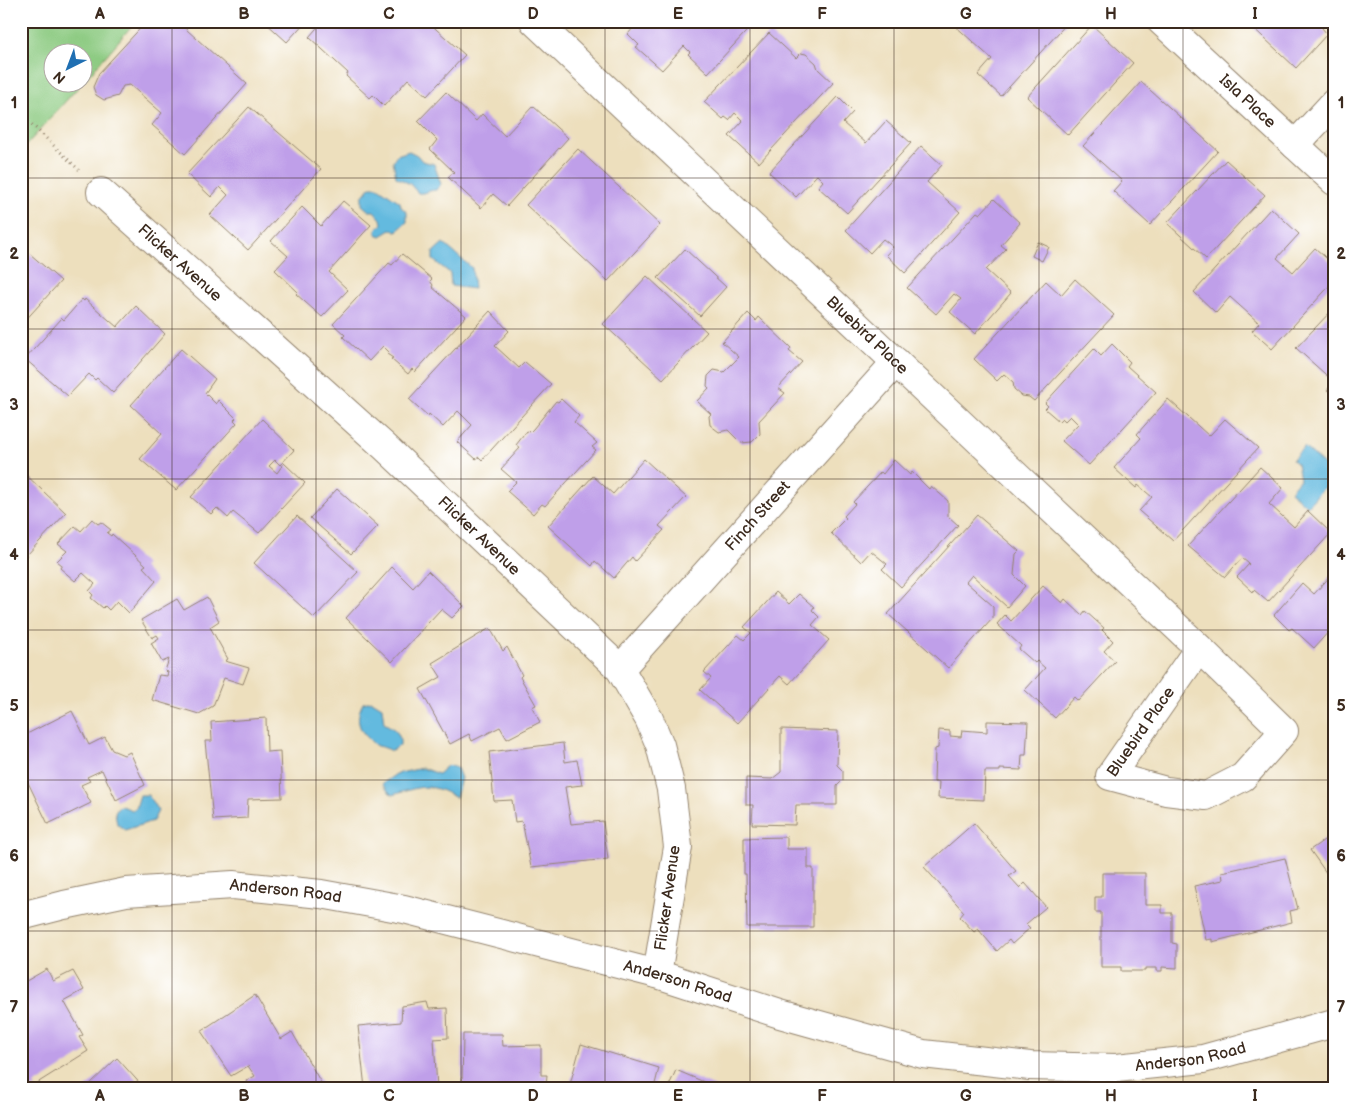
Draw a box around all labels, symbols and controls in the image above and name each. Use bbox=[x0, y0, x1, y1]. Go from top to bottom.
text: A bbox=[94, 5, 105, 24]
text: B bbox=[238, 5, 250, 24]
text: C bbox=[383, 5, 395, 24]
text: D bbox=[527, 5, 539, 24]
text: E bbox=[673, 5, 683, 24]
text: F bbox=[817, 5, 827, 24]
text: G bbox=[960, 5, 972, 24]
text: H bbox=[1105, 5, 1117, 24]
text: I bbox=[1252, 5, 1258, 24]
north arrow bbox=[42, 42, 92, 92]
text: N bbox=[50, 67, 69, 87]
street label: Isla Place bbox=[1215, 70, 1280, 132]
text: 1 bbox=[11, 94, 17, 113]
text: 1 bbox=[1338, 94, 1344, 113]
street label: Flicker Avenue bbox=[134, 220, 226, 306]
text: 2 bbox=[9, 245, 19, 264]
text: 2 bbox=[1336, 245, 1346, 264]
street label: Bluebird Place bbox=[822, 292, 912, 379]
text: 3 bbox=[9, 396, 19, 415]
text: 3 bbox=[1336, 396, 1346, 415]
street label: Finch Street bbox=[721, 477, 794, 555]
street label: Flicker Avenue bbox=[434, 492, 525, 580]
text: 4 bbox=[9, 546, 19, 565]
text: 4 bbox=[1336, 546, 1346, 565]
street label: Bluebird Place bbox=[1103, 683, 1179, 781]
text: 5 bbox=[9, 697, 19, 716]
text: 5 bbox=[1336, 697, 1346, 716]
street label: Flicker Avenue bbox=[651, 844, 685, 952]
text: 6 bbox=[9, 847, 19, 866]
text: 6 bbox=[1336, 847, 1346, 866]
street label: Anderson Road bbox=[229, 875, 343, 907]
street label: Anderson Road bbox=[622, 956, 734, 1007]
text: 7 bbox=[10, 998, 19, 1017]
text: 7 bbox=[1337, 998, 1346, 1017]
street label: Anderson Road bbox=[1134, 1038, 1248, 1075]
text: A bbox=[94, 1087, 105, 1106]
text: B bbox=[238, 1087, 250, 1106]
text: C bbox=[383, 1087, 395, 1106]
text: D bbox=[527, 1087, 539, 1106]
text: E bbox=[673, 1087, 683, 1106]
text: F bbox=[817, 1087, 827, 1106]
text: G bbox=[960, 1087, 972, 1106]
text: H bbox=[1105, 1087, 1117, 1106]
text: I bbox=[1252, 1087, 1258, 1106]

